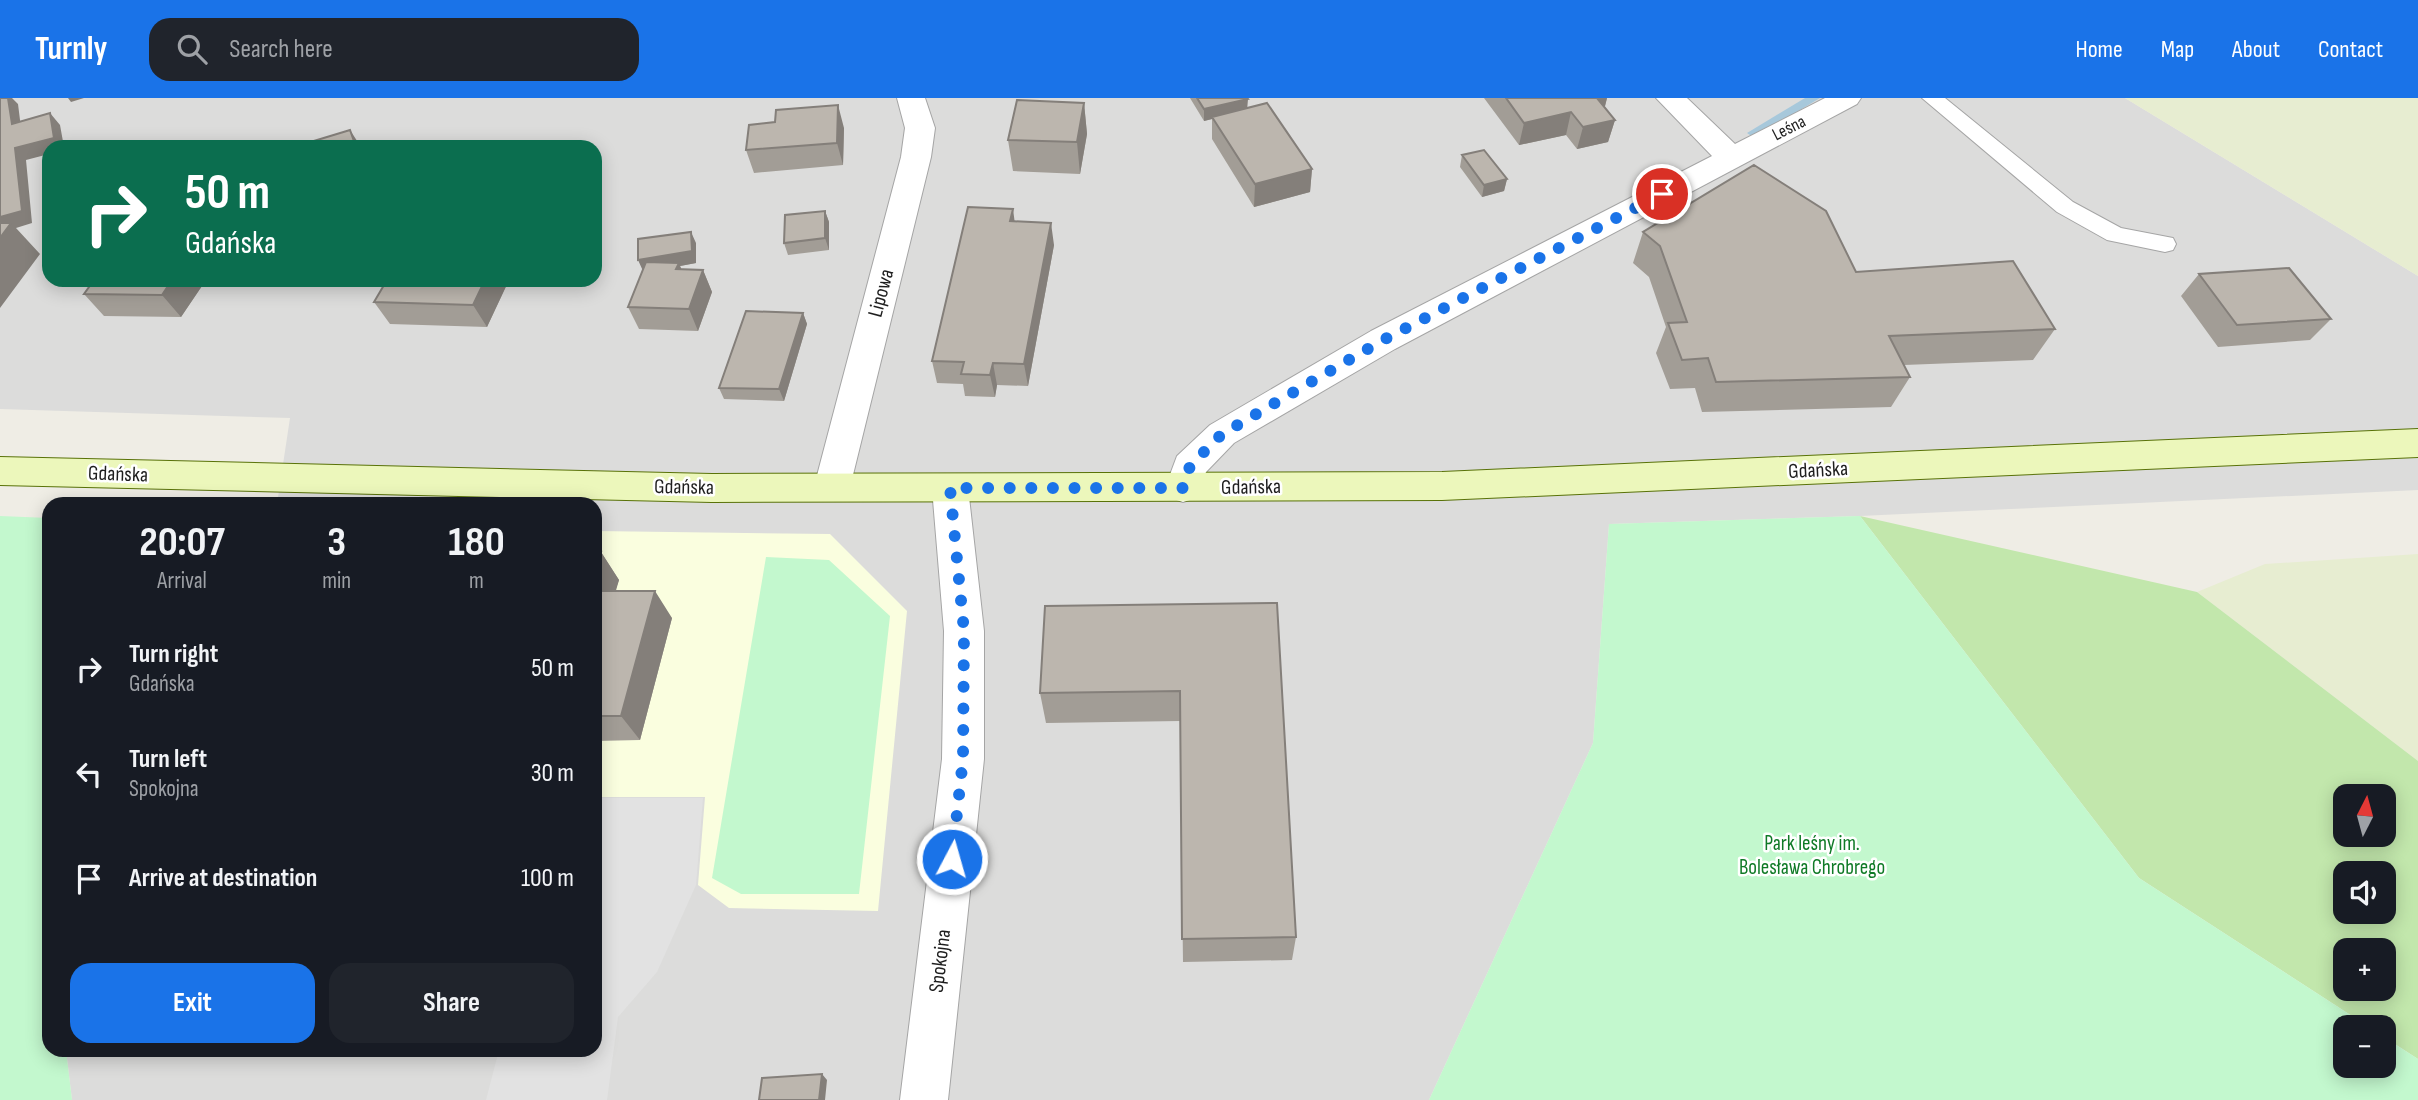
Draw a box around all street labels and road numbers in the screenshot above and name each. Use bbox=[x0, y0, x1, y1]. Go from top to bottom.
street label: Leśna bbox=[1769, 111, 1809, 145]
street label: Lipowa bbox=[863, 266, 899, 320]
street label: Gdańska bbox=[1787, 456, 1849, 484]
street label: Gdańska bbox=[88, 460, 148, 488]
street label: Gdańska bbox=[654, 474, 714, 500]
street label: Gdańska bbox=[1221, 474, 1281, 500]
street label: Spokojna bbox=[924, 928, 956, 994]

